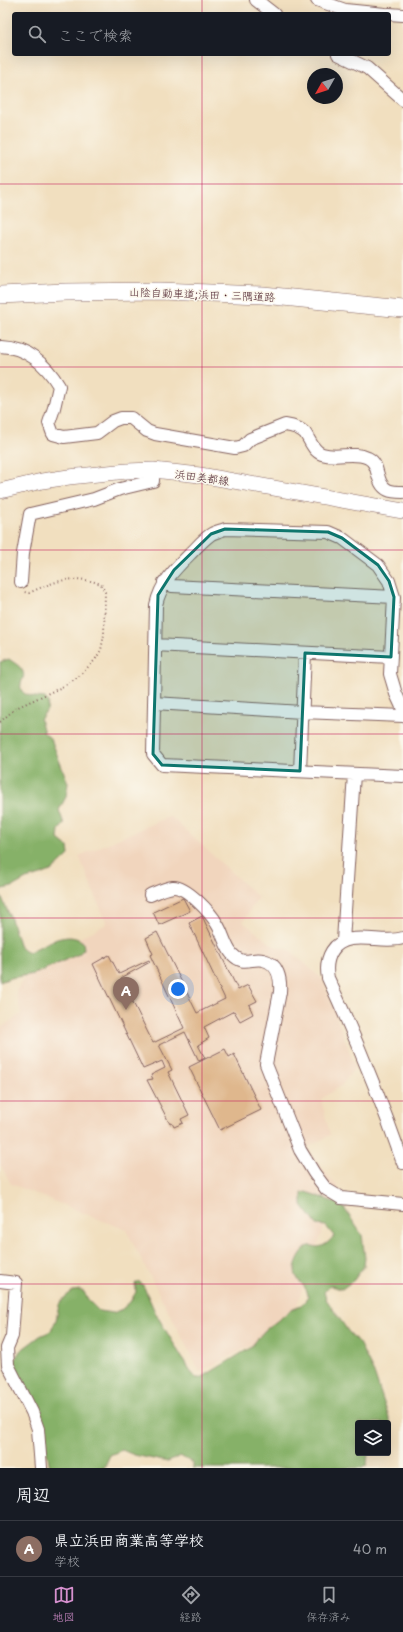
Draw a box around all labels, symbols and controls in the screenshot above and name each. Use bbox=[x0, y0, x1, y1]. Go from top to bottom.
search box bbox=[12, 12, 391, 56]
icon: search bbox=[26, 23, 48, 45]
text: ここで検索 bbox=[58, 23, 133, 46]
north arrow bbox=[307, 68, 343, 104]
street label: 山陰自動車道;浜田・三隅道路 bbox=[129, 283, 275, 305]
street label: 浜田美都線 bbox=[174, 465, 230, 489]
pin: A bbox=[113, 977, 139, 1010]
your location bbox=[168, 979, 188, 999]
map controls bbox=[355, 1420, 391, 1456]
button: layers bbox=[355, 1420, 391, 1456]
text: 周辺 bbox=[16, 1481, 50, 1507]
text: 県立浜田商業高等学校 bbox=[54, 1528, 204, 1551]
text: A bbox=[24, 1539, 34, 1558]
text: 40 m bbox=[353, 1539, 387, 1558]
text: 学校 bbox=[54, 1551, 80, 1570]
tab: 地図 bbox=[53, 1584, 75, 1625]
tab: 経路 bbox=[180, 1584, 202, 1625]
tab: 保存済み bbox=[307, 1584, 351, 1625]

